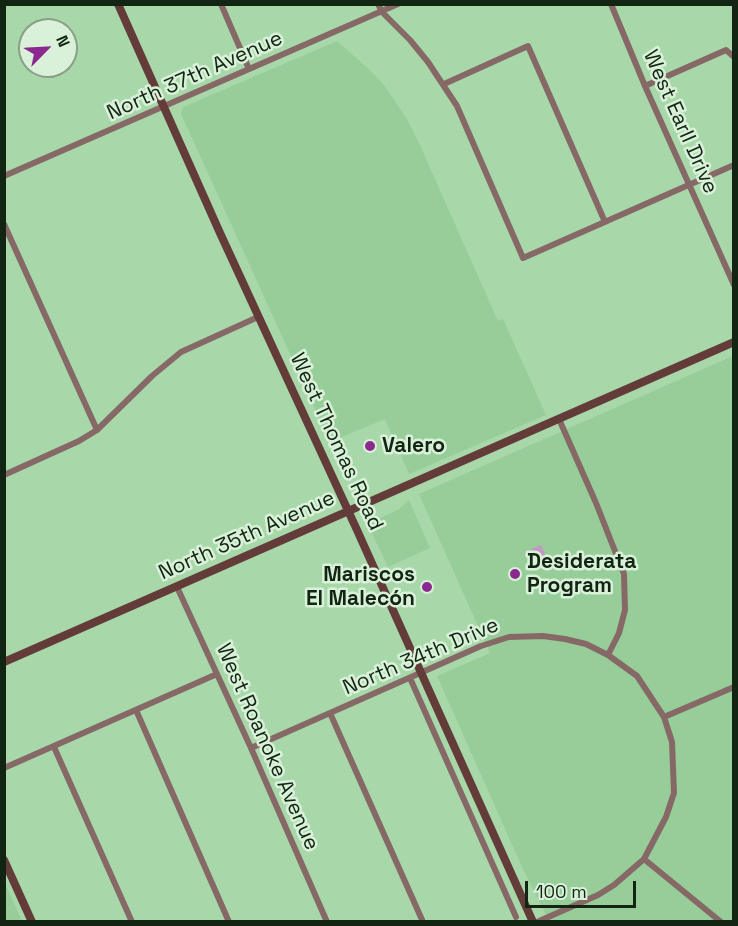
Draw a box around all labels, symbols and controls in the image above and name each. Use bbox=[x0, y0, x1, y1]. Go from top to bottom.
north arrow bbox=[18, 18, 78, 78]
street label: North 37th Avenue bbox=[103, 26, 287, 126]
text: N bbox=[51, 32, 75, 50]
street label: West Earll Drive bbox=[637, 46, 723, 198]
street label: West Thomas Road bbox=[284, 349, 388, 535]
place label: Valero bbox=[382, 433, 445, 459]
marker: Valero bbox=[363, 439, 377, 453]
street label: North 35th Avenue bbox=[155, 486, 339, 586]
place label: Desiderata Program bbox=[527, 549, 636, 599]
place label: Mariscos El Malecón bbox=[306, 562, 415, 612]
marker: Desiderata Program bbox=[508, 567, 522, 581]
marker: Mariscos El Malecón bbox=[420, 580, 434, 594]
street label: North 34th Drive bbox=[339, 613, 503, 701]
street label: West Roanoke Avenue bbox=[210, 640, 324, 854]
scale bar bbox=[528, 869, 639, 907]
text: 100 m bbox=[536, 880, 587, 903]

